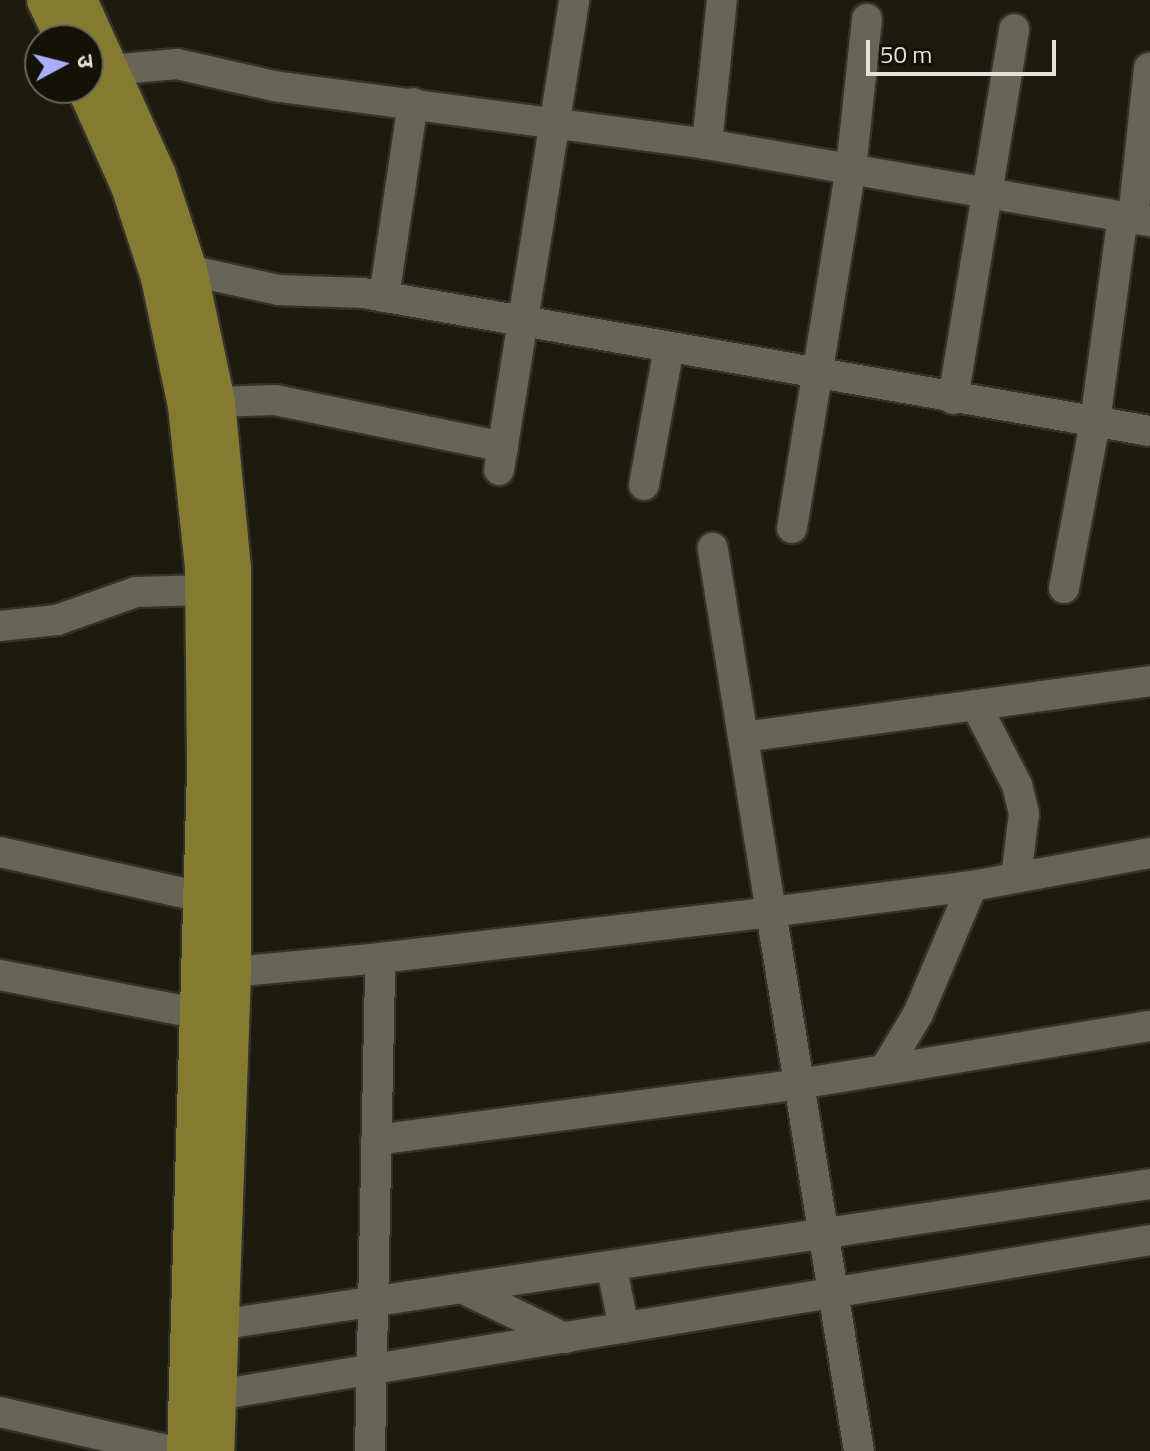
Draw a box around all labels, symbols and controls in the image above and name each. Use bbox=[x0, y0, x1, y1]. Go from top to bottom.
north arrow bbox=[24, 24, 104, 104]
scale bar bbox=[870, 24, 1060, 74]
text: 50 m bbox=[880, 36, 932, 72]
text: उ bbox=[68, 53, 103, 70]

